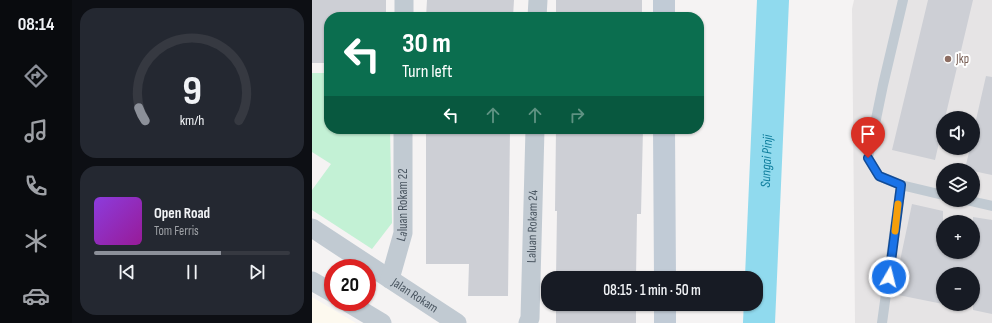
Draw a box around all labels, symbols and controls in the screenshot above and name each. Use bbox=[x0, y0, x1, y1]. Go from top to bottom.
text: 08:14 bbox=[18, 14, 54, 35]
text: 30 m bbox=[402, 27, 451, 60]
icon: left bbox=[336, 28, 388, 80]
place label: Jkp bbox=[955, 51, 969, 67]
marker: Jkp bbox=[943, 54, 953, 64]
text: Turn left bbox=[402, 61, 453, 82]
icon: directions bbox=[22, 62, 50, 90]
text: 9 bbox=[182, 67, 202, 116]
icon: left bbox=[440, 104, 462, 126]
icon: ahead bbox=[482, 104, 504, 126]
icon: ahead bbox=[524, 104, 546, 126]
icon: right bbox=[566, 104, 588, 126]
text: km/h bbox=[180, 111, 204, 128]
map controls bbox=[936, 111, 980, 311]
button: sound bbox=[936, 111, 980, 155]
icon: music bbox=[22, 117, 50, 145]
pin bbox=[851, 117, 885, 158]
icon: arrive bbox=[857, 123, 879, 145]
water label: Sungai Pinji bbox=[756, 134, 776, 188]
button: layers bbox=[936, 163, 980, 207]
street label: Laluan Rokam 22 bbox=[393, 168, 411, 243]
icon: phone bbox=[22, 172, 50, 200]
street label: Laluan Rokam 24 bbox=[523, 189, 541, 263]
text: Open Road bbox=[154, 204, 210, 223]
button: + bbox=[936, 215, 980, 259]
text: Tom Ferris bbox=[154, 223, 199, 239]
icon: climate bbox=[22, 227, 50, 255]
position arrow bbox=[868, 256, 910, 298]
speed limit sign: 20 bbox=[324, 259, 376, 311]
icon: previous bbox=[116, 261, 138, 283]
icon: pause bbox=[181, 261, 203, 283]
icon: next bbox=[246, 261, 268, 283]
button: − bbox=[936, 267, 980, 311]
street label: Jalan Rokam bbox=[388, 274, 441, 316]
text: 08:15 · 1 min · 50 m bbox=[603, 281, 701, 300]
icon: car bbox=[22, 282, 50, 310]

